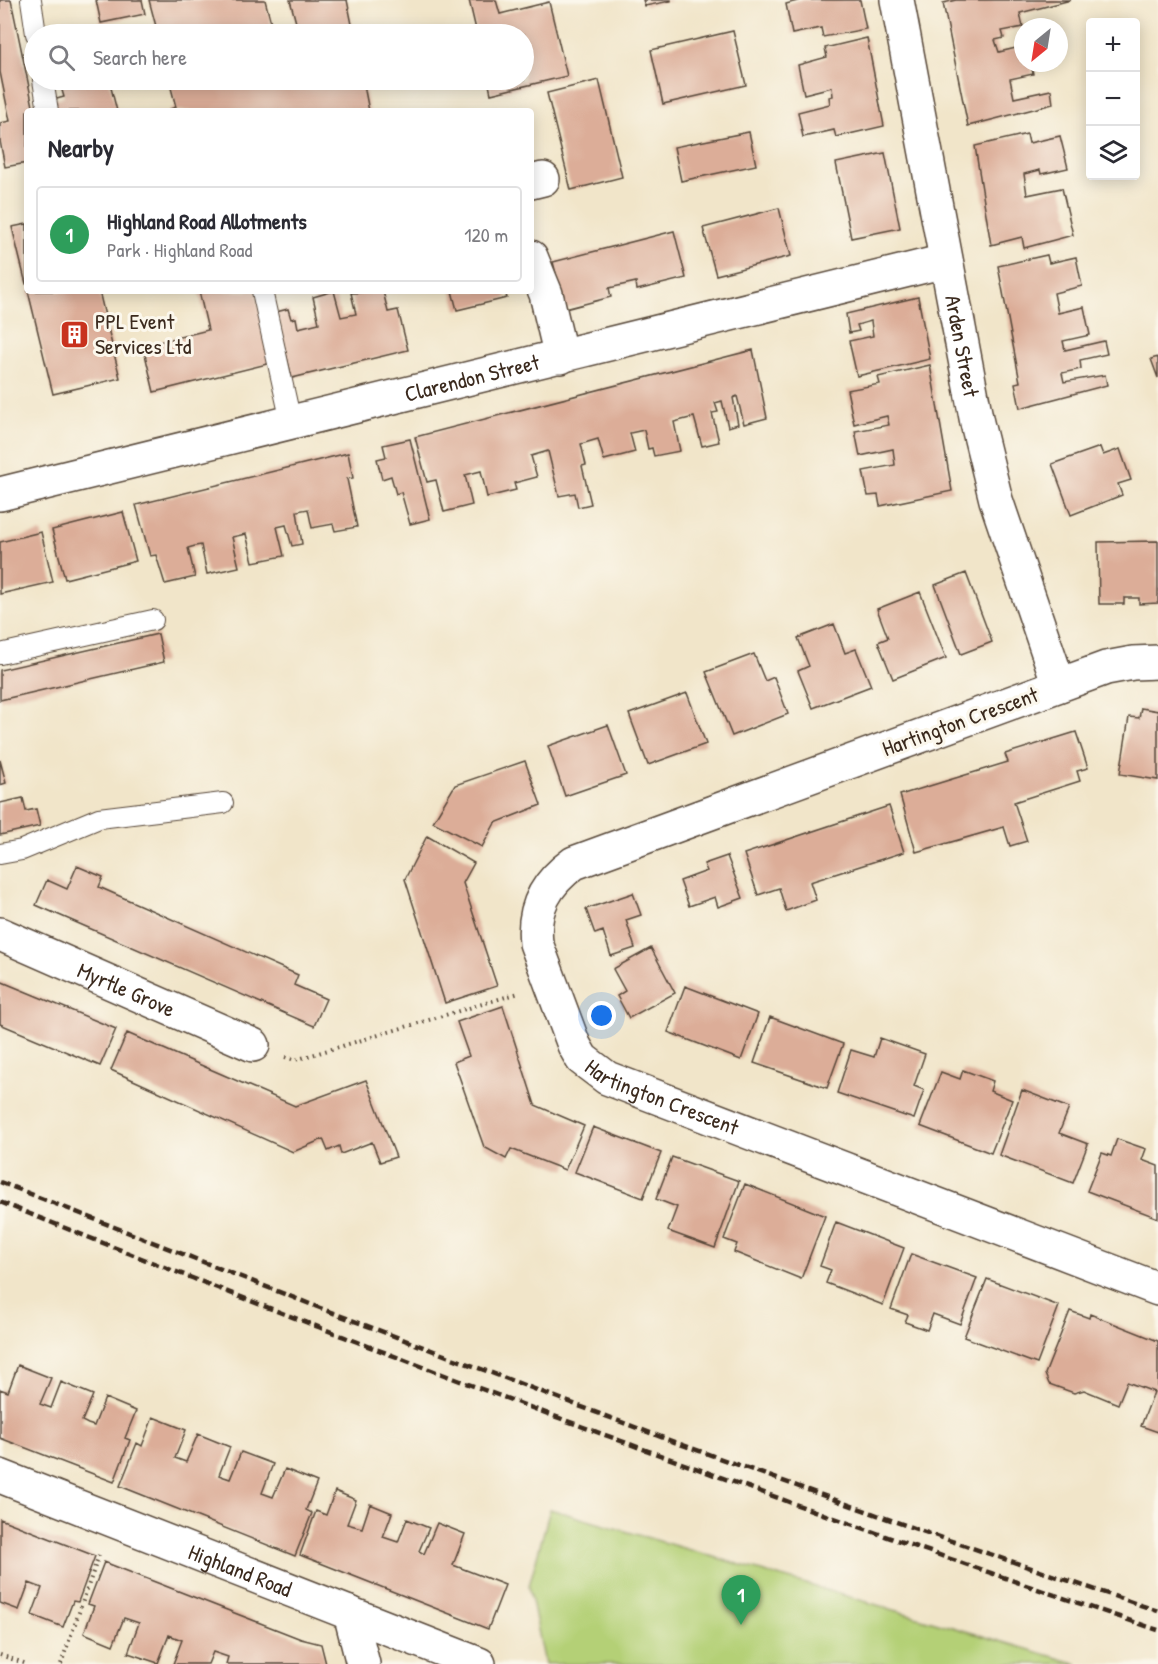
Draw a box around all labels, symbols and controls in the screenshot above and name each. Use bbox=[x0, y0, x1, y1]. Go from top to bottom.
north arrow bbox=[1014, 18, 1068, 72]
map controls bbox=[1086, 18, 1140, 180]
button: + bbox=[1086, 18, 1140, 72]
search box bbox=[24, 24, 534, 90]
icon: search bbox=[45, 41, 78, 74]
text: Search here bbox=[93, 42, 187, 72]
button: − bbox=[1086, 72, 1140, 126]
button: layers bbox=[1086, 126, 1140, 180]
text: Nearby bbox=[48, 130, 114, 165]
text: Highland Road Allotments bbox=[107, 206, 307, 236]
text: 1 bbox=[66, 221, 73, 248]
text: 120 m bbox=[464, 221, 508, 248]
text: Park · Highland Road bbox=[107, 236, 252, 263]
street label: Arden Street bbox=[938, 293, 987, 400]
place label: PPL Event Services Ltd bbox=[95, 306, 192, 361]
building icon: PPL Event Services Ltd bbox=[58, 318, 90, 350]
street label: Clarendon Street bbox=[402, 347, 543, 409]
street label: Hartington Crescent bbox=[878, 679, 1042, 763]
street label: Myrtle Grove bbox=[73, 955, 180, 1024]
your location bbox=[587, 1001, 616, 1030]
street label: Hartington Crescent bbox=[579, 1052, 743, 1142]
street label: Highland Road bbox=[184, 1536, 297, 1604]
pin: 1 bbox=[722, 1576, 760, 1625]

